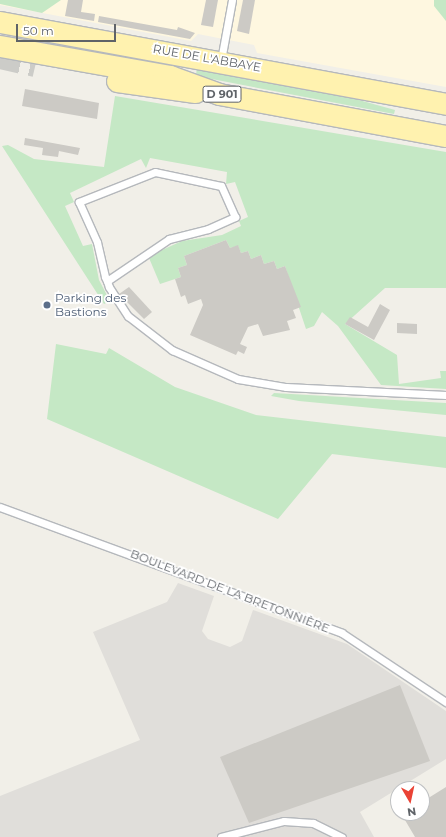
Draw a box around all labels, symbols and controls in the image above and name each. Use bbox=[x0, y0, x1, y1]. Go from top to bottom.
scale bar bbox=[18, 16, 118, 42]
text: 50 m bbox=[23, 23, 54, 38]
street label: RUE DE L'ABBAYE bbox=[152, 41, 262, 75]
road number: D 901 bbox=[202, 85, 242, 103]
place label: Parking des Bastions bbox=[55, 291, 126, 319]
marker: Parking des Bastions bbox=[42, 300, 52, 310]
street label: BOULEVARD DE LA BRETONNIÈRE bbox=[128, 546, 332, 636]
north arrow bbox=[390, 781, 430, 821]
text: N bbox=[406, 804, 417, 819]

